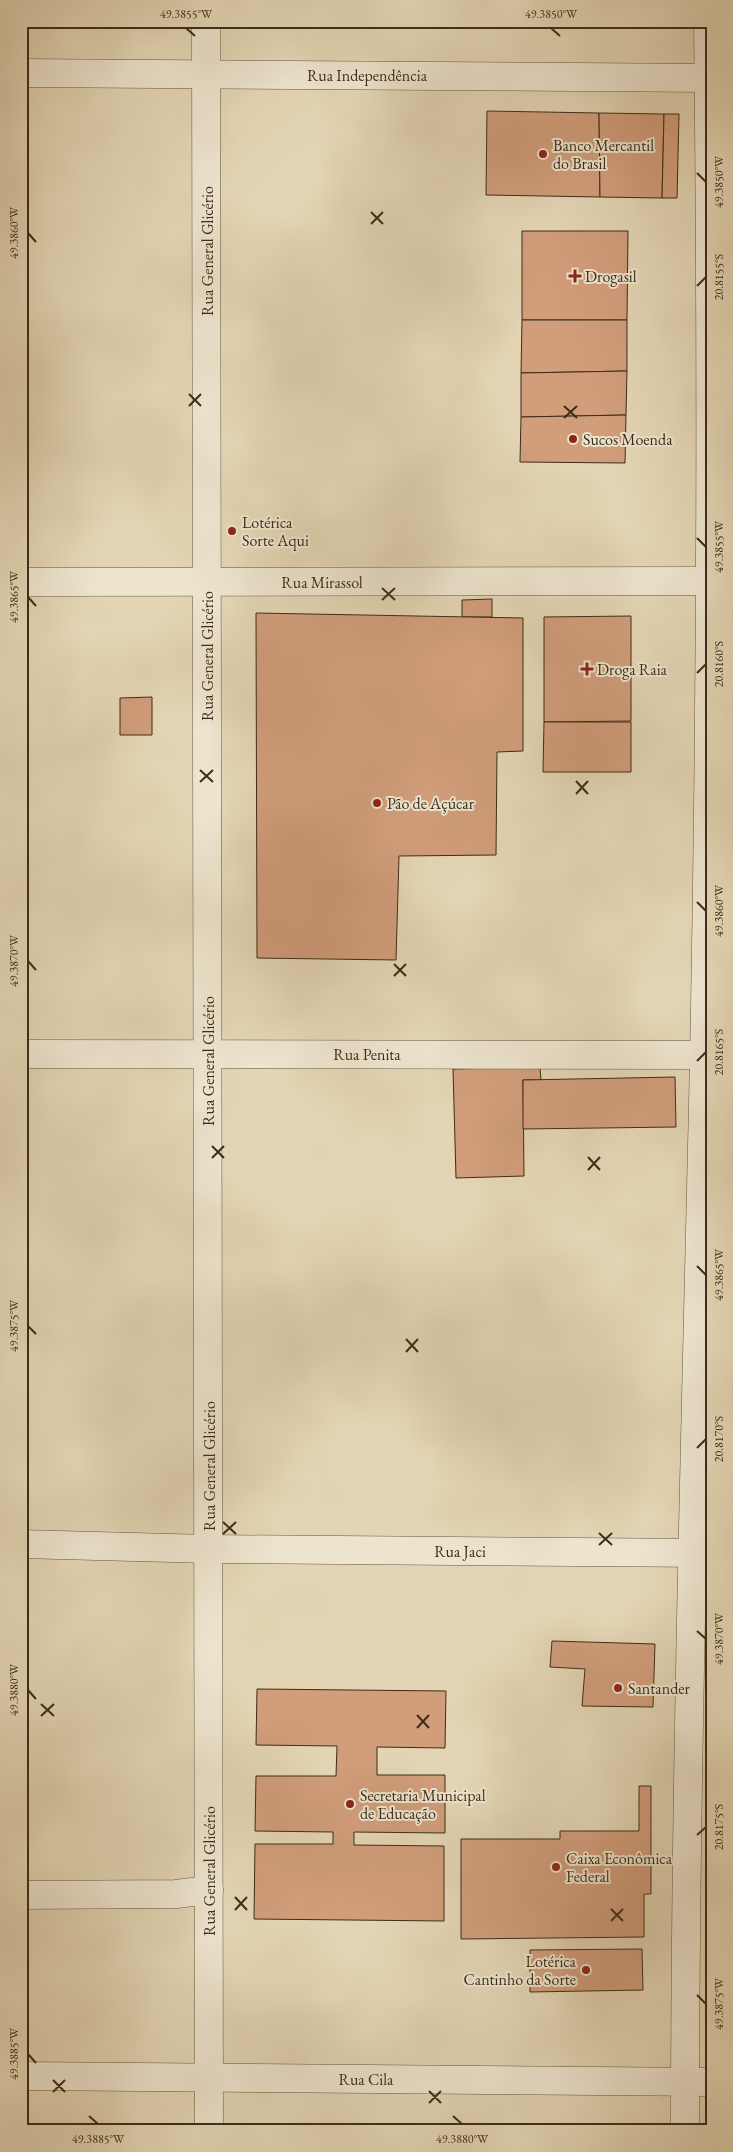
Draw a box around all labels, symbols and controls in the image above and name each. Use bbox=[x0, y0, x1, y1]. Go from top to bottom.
text: 49.3855°W bbox=[160, 6, 213, 22]
text: 49.3850°W bbox=[525, 6, 578, 22]
street label: Rua Independência bbox=[307, 65, 428, 86]
place label: Banco Mercantil do Brasil bbox=[553, 135, 654, 174]
marker: Banco Mercantil do Brasil bbox=[537, 148, 549, 160]
text: 49.3850°W bbox=[711, 155, 727, 208]
street label: Rua General Glicério bbox=[197, 186, 218, 316]
text: 49.3860°W bbox=[6, 206, 22, 259]
text: 20.8155°S bbox=[711, 253, 727, 300]
place label: Drogasil bbox=[585, 266, 637, 287]
marker: Drogasil bbox=[569, 270, 581, 282]
place label: Sucos Moenda bbox=[583, 429, 673, 450]
marker: Sucos Moenda bbox=[567, 433, 579, 445]
place label: Lotérica Sorte Aqui bbox=[242, 512, 309, 551]
text: 49.3855°W bbox=[711, 520, 727, 573]
marker: Lotérica Sorte Aqui bbox=[226, 525, 238, 537]
text: 49.3865°W bbox=[6, 570, 22, 623]
street label: Rua Mirassol bbox=[281, 572, 363, 593]
street label: Rua General Glicério bbox=[197, 591, 218, 721]
text: 20.8160°S bbox=[711, 640, 727, 687]
place label: Droga Raia bbox=[597, 659, 668, 680]
marker: Droga Raia bbox=[581, 663, 593, 675]
place label: Pão de Açúcar bbox=[387, 793, 475, 814]
marker: Pão de Açúcar bbox=[371, 797, 383, 809]
text: 49.3860°W bbox=[711, 884, 727, 937]
text: 49.3870°W bbox=[6, 934, 22, 987]
street label: Rua General Glicério bbox=[198, 996, 219, 1126]
text: 20.8165°S bbox=[711, 1028, 727, 1075]
street label: Rua Penita bbox=[333, 1044, 401, 1065]
text: 49.3865°W bbox=[711, 1248, 727, 1301]
text: 49.3875°W bbox=[6, 1299, 22, 1352]
street label: Rua General Glicério bbox=[199, 1401, 220, 1531]
text: 20.8170°S bbox=[711, 1415, 727, 1462]
street label: Rua Jaci bbox=[434, 1541, 486, 1562]
text: 49.3870°W bbox=[711, 1612, 727, 1665]
text: 49.3880°W bbox=[6, 1663, 22, 1716]
place label: Santander bbox=[628, 1678, 690, 1699]
marker: Santander bbox=[612, 1682, 624, 1694]
place label: Secretaria Municipal de Educação bbox=[360, 1785, 486, 1824]
marker: Secretaria Municipal de Educação bbox=[344, 1798, 356, 1810]
text: 20.8175°S bbox=[711, 1803, 727, 1850]
street label: Rua General Glicério bbox=[199, 1806, 220, 1936]
place label: Caixa Econômica Federal bbox=[566, 1848, 673, 1887]
marker: Caixa Econômica Federal bbox=[550, 1861, 562, 1873]
place label: Lotérica Cantinho da Sorte bbox=[463, 1951, 577, 1990]
marker: Lotérica Cantinho da Sorte bbox=[580, 1964, 592, 1976]
text: 49.3875°W bbox=[711, 1977, 727, 2030]
text: 49.3885°W bbox=[6, 2027, 22, 2080]
street label: Rua Cila bbox=[339, 2069, 394, 2090]
text: 49.3885°W bbox=[72, 2131, 125, 2147]
text: 49.3880°W bbox=[436, 2131, 489, 2147]

